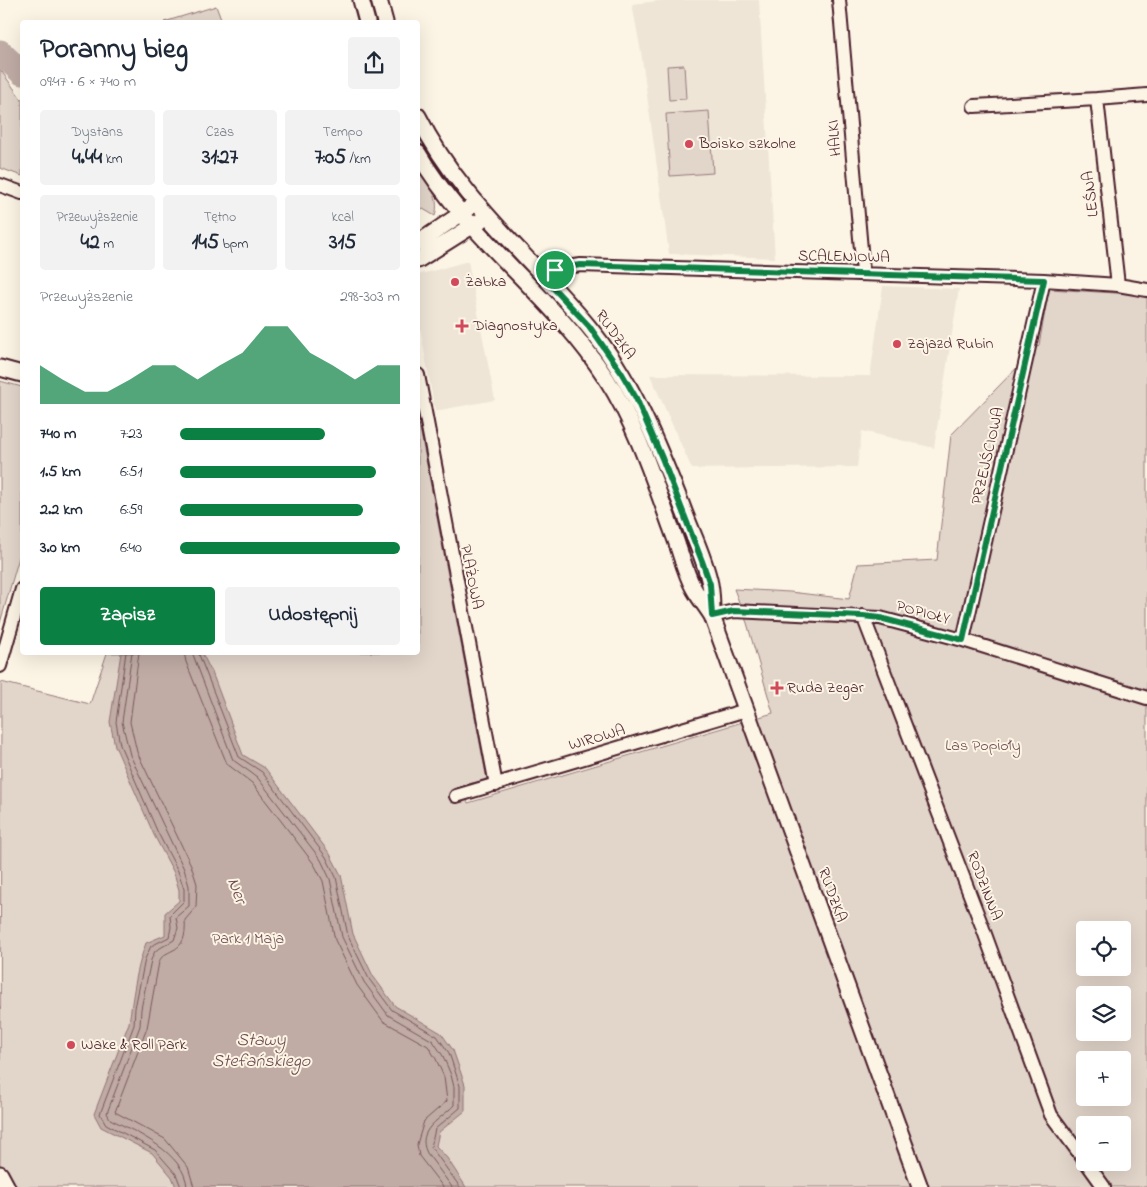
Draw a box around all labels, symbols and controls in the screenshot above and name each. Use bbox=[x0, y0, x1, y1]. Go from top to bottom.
text: Poranny bieg bbox=[40, 30, 188, 71]
button: share bbox=[348, 37, 400, 89]
text: 09:47 · 6 × 740 m bbox=[40, 70, 136, 94]
street label: HALKI bbox=[821, 119, 849, 157]
text: Dystans bbox=[72, 122, 123, 143]
text: Czas bbox=[206, 122, 234, 143]
text: Tempo bbox=[323, 122, 363, 143]
place label: Boisko szkolne bbox=[698, 132, 797, 156]
marker: Boisko szkolne bbox=[683, 138, 695, 150]
text: 4.44 bbox=[72, 143, 102, 173]
text: 31:27 bbox=[202, 143, 238, 173]
text: 7:05 bbox=[314, 143, 346, 173]
text: km bbox=[102, 149, 123, 170]
text: /km bbox=[346, 149, 371, 170]
street label: LEŚNA bbox=[1076, 169, 1106, 219]
text: Przewyższenie bbox=[57, 207, 138, 228]
text: Tętno bbox=[204, 207, 236, 228]
text: kcal bbox=[332, 207, 354, 228]
text: 42 bbox=[81, 228, 100, 258]
text: 145 bbox=[192, 228, 219, 258]
text: 315 bbox=[329, 228, 356, 258]
text: m bbox=[100, 234, 114, 255]
text: bpm bbox=[219, 234, 248, 255]
street label: SCALENIOWA bbox=[798, 244, 890, 270]
pin bbox=[534, 249, 576, 291]
icon: arrive bbox=[541, 256, 569, 284]
place label: Żabka bbox=[465, 270, 506, 294]
marker: Żabka bbox=[449, 276, 461, 288]
text: Przewyższenie bbox=[40, 285, 133, 309]
text: 298–303 m bbox=[340, 285, 400, 309]
street label: RUDZKA bbox=[589, 305, 641, 365]
place label: Diagnostyka bbox=[472, 314, 558, 338]
marker: Diagnostyka bbox=[455, 319, 469, 333]
place label: Zajazd Rubin bbox=[907, 332, 994, 356]
marker: Zajazd Rubin bbox=[891, 338, 903, 350]
street label: PRZEJŚCIOWA bbox=[965, 405, 1011, 507]
text: 740 m bbox=[40, 422, 77, 446]
text: 7:23 bbox=[120, 422, 143, 446]
text: 1.5 km bbox=[40, 460, 81, 484]
text: 6:51 bbox=[120, 460, 143, 484]
text: 2.2 km bbox=[40, 498, 83, 522]
text: 6:59 bbox=[120, 498, 142, 522]
text: 3.0 km bbox=[40, 536, 80, 560]
text: 6:40 bbox=[120, 536, 142, 560]
street label: PLAŻOWA bbox=[453, 543, 489, 611]
button: Zapisz bbox=[40, 587, 215, 645]
button: Udostępnij bbox=[225, 587, 400, 645]
street label: POPIOŁY bbox=[893, 594, 953, 632]
place label: Ruda Zegar bbox=[787, 676, 864, 700]
marker: Ruda Zegar bbox=[771, 682, 783, 694]
street label: WIROWA bbox=[566, 718, 628, 758]
park label: Las Popioły bbox=[945, 734, 1021, 758]
street label: RODZINNA bbox=[960, 848, 1008, 924]
street label: RUDZKA bbox=[811, 864, 853, 926]
water label: Ner bbox=[219, 874, 253, 910]
map controls bbox=[1076, 921, 1131, 1171]
button: locate bbox=[1076, 921, 1131, 976]
park label: Park 1 Maja bbox=[212, 927, 284, 951]
button: layers bbox=[1076, 986, 1131, 1041]
water label: Stawy Stefańskiego bbox=[212, 1028, 311, 1075]
place label: Wake & Roll Park bbox=[81, 1033, 187, 1057]
marker: Wake & Roll Park bbox=[65, 1039, 77, 1051]
button: + bbox=[1076, 1051, 1131, 1106]
button: − bbox=[1076, 1116, 1131, 1171]

